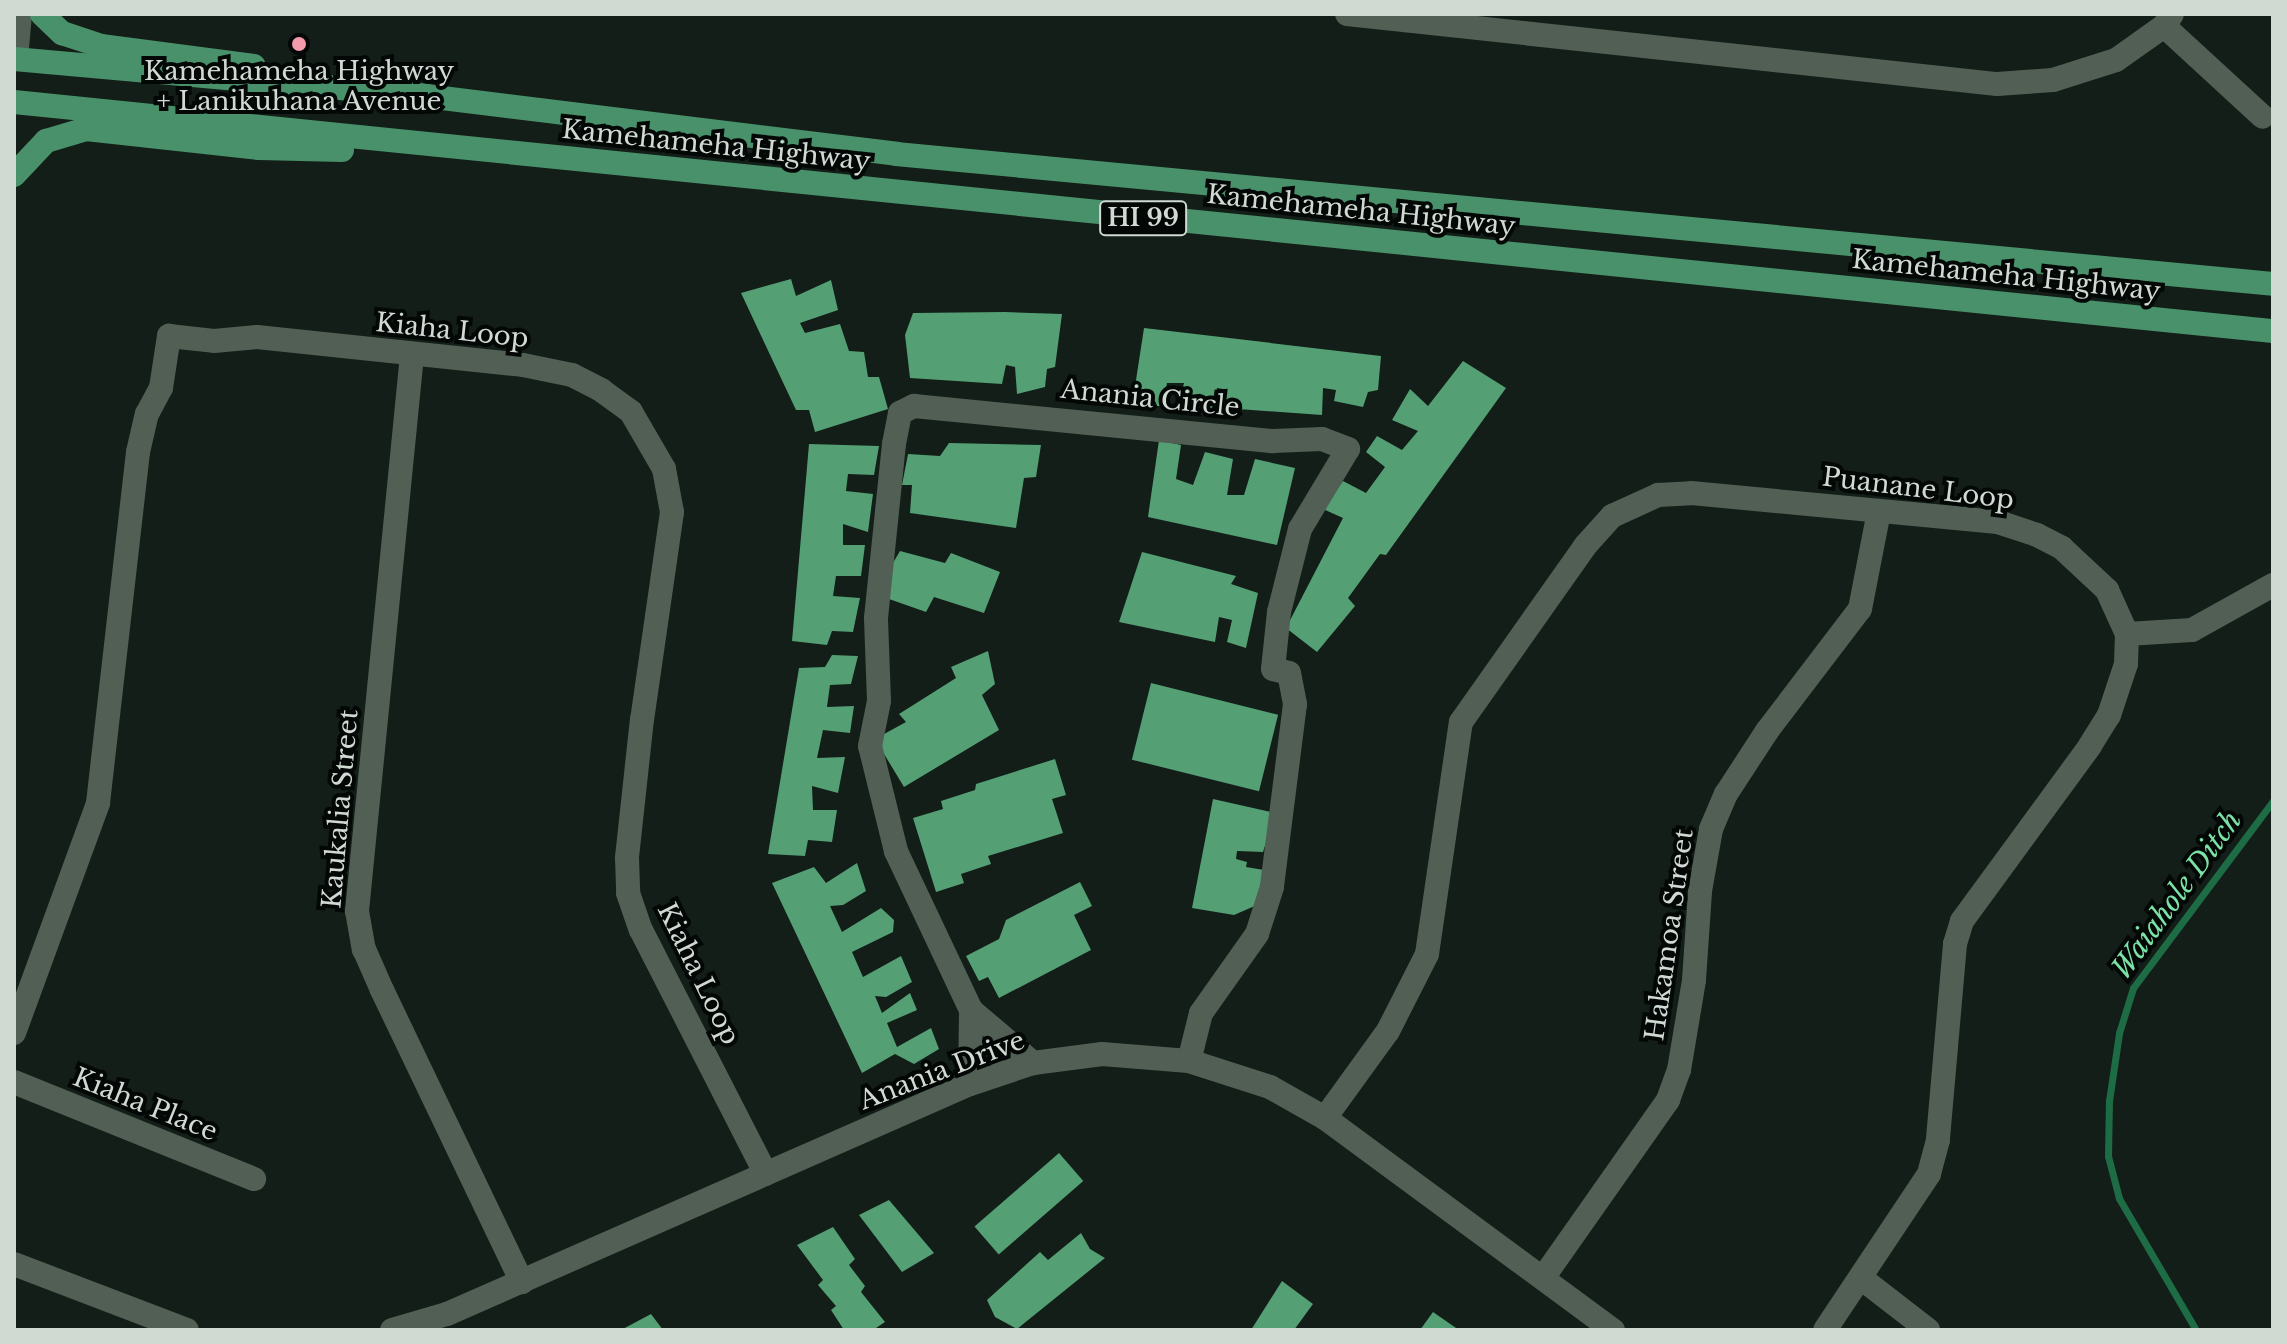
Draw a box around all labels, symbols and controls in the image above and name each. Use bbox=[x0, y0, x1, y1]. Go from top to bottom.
marker: Kamehameha Highway + Lanikuhana Avenue bbox=[290, 35, 308, 53]
place label: Kamehameha Highway + Lanikuhana Avenue bbox=[144, 56, 454, 118]
street label: Kamehameha Highway bbox=[560, 114, 872, 178]
street label: Kamehameha Highway bbox=[1205, 179, 1517, 243]
road number: HI 99 bbox=[1099, 198, 1187, 238]
street label: Kamehameha Highway bbox=[1850, 244, 2162, 308]
street label: Kiaha Loop bbox=[374, 307, 530, 355]
street label: Anania Circle bbox=[1059, 374, 1241, 424]
street label: Puanane Loop bbox=[1820, 462, 2016, 516]
street label: Kaukalia Street bbox=[317, 708, 365, 910]
water label: Waiahole Ditch bbox=[2105, 805, 2249, 985]
street label: Hakamoa Street bbox=[1640, 827, 1700, 1043]
street label: Kiaha Loop bbox=[650, 898, 746, 1050]
street label: Anania Drive bbox=[855, 1025, 1029, 1117]
street label: Kiaha Place bbox=[68, 1062, 222, 1148]

